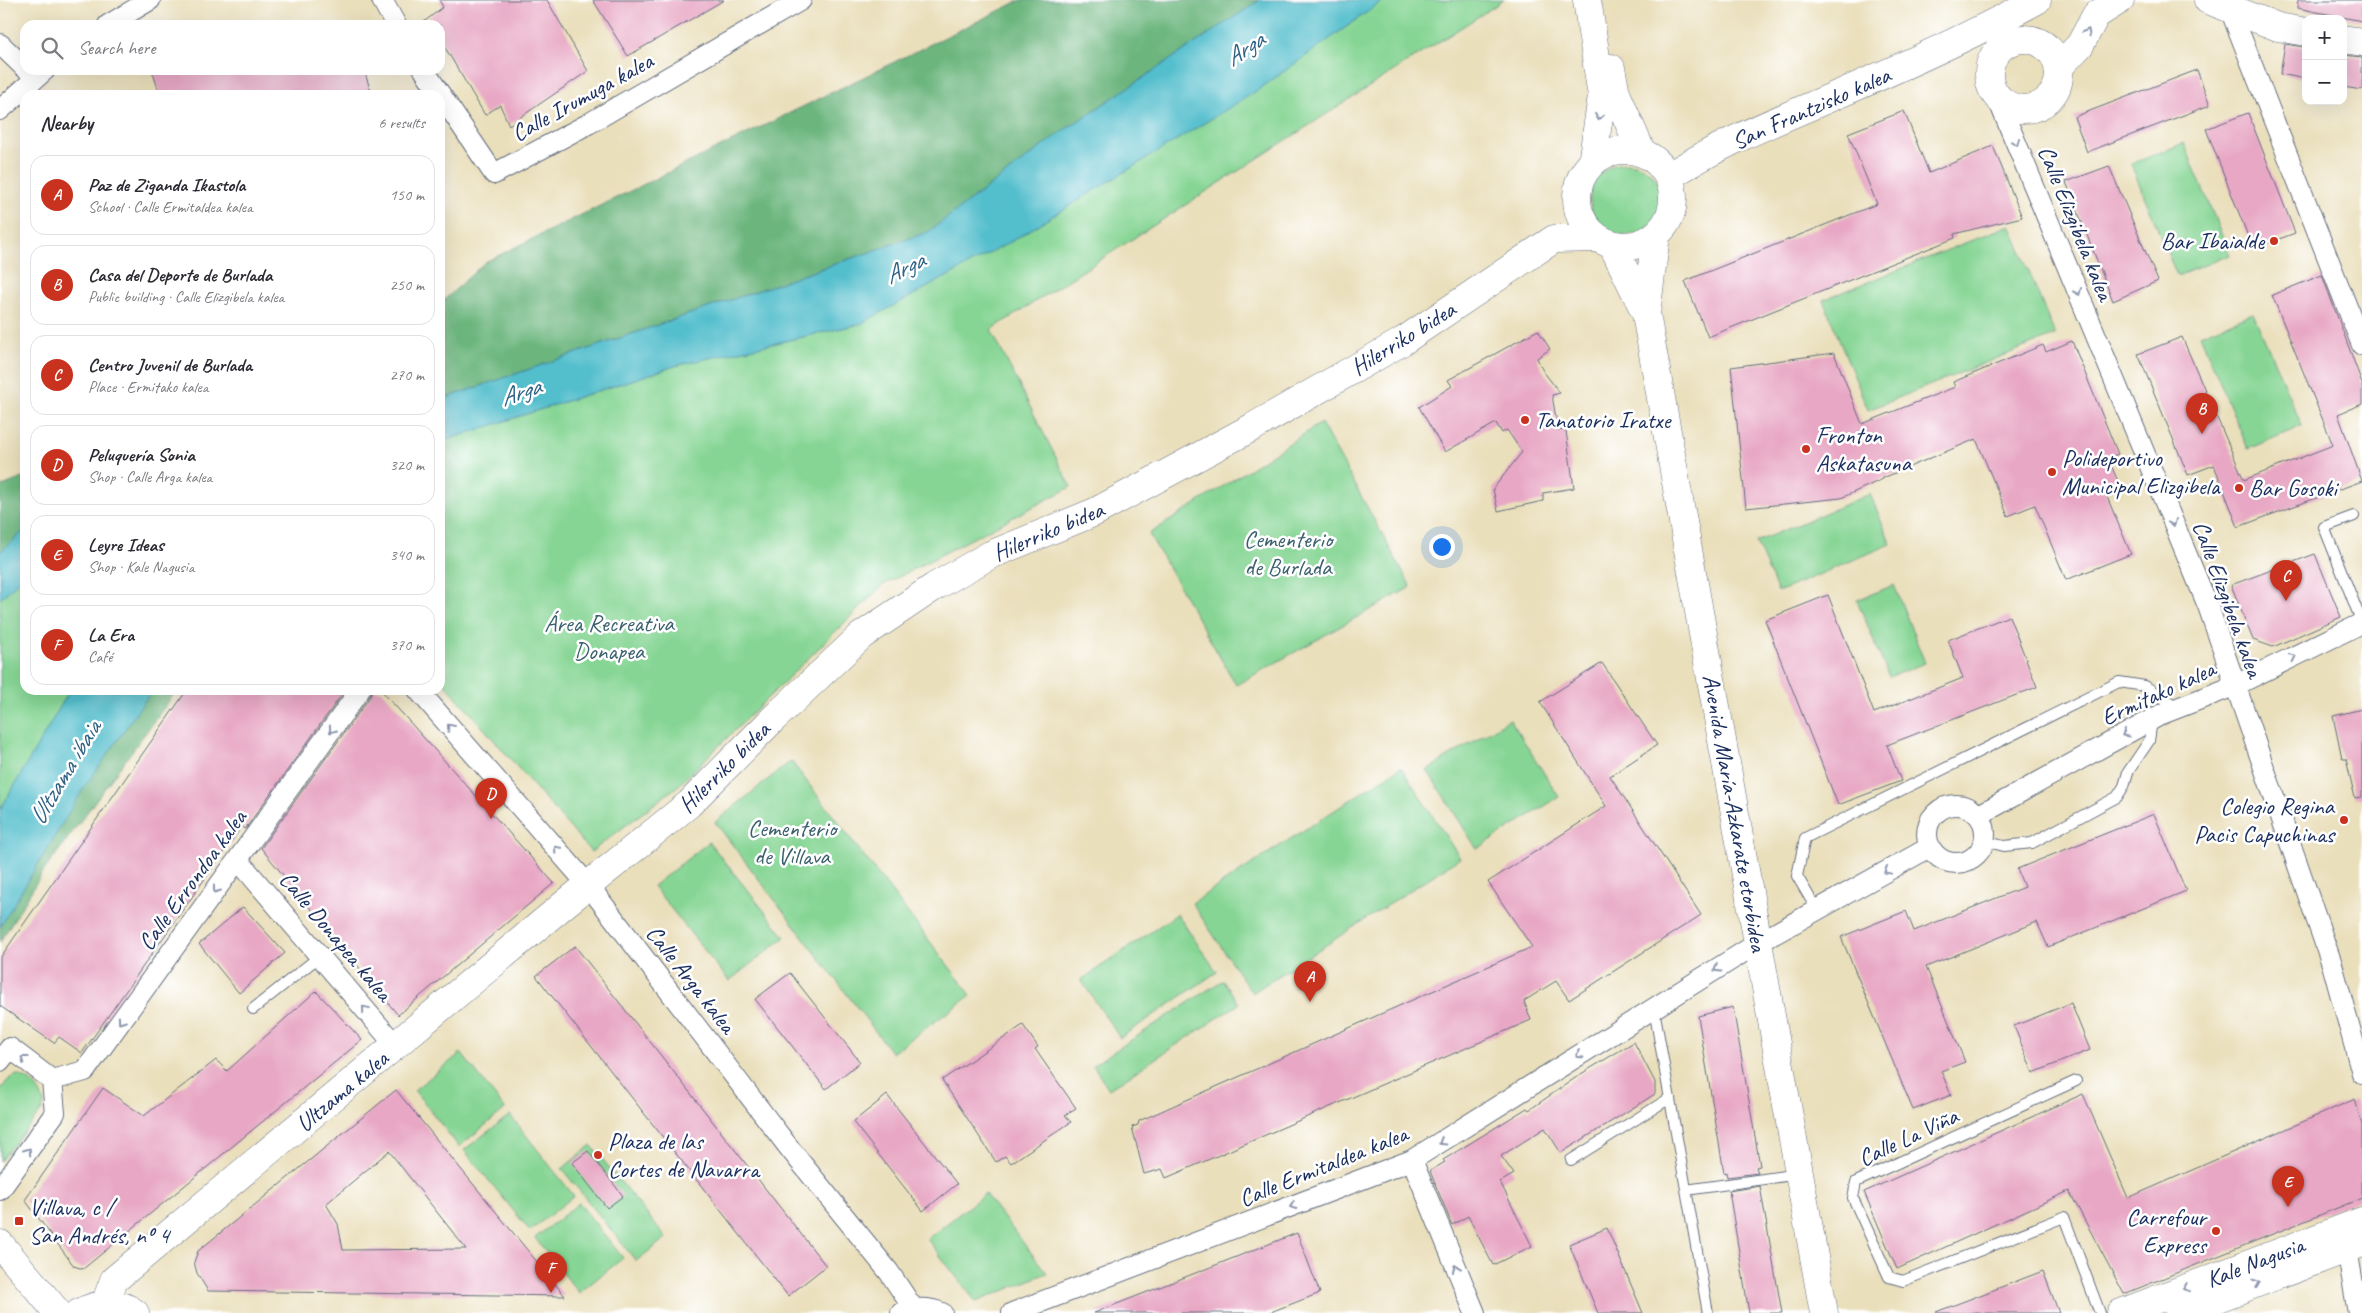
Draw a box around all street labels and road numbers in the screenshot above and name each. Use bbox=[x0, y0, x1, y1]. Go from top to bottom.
street label: Calle Irumuga kalea bbox=[506, 45, 659, 148]
street label: San Frantzisko kalea bbox=[1727, 59, 1896, 156]
street label: Calle Elizgibela kalea bbox=[2031, 141, 2121, 307]
street label: Hilerriko bidea bbox=[1345, 293, 1462, 382]
street label: Hilerriko bidea bbox=[988, 494, 1109, 568]
street label: Calle Elizgibela kalea bbox=[2186, 517, 2271, 683]
street label: Ermitako kalea bbox=[2096, 653, 2222, 732]
street label: Avenida María-Azkarate etorbidea bbox=[1696, 672, 1774, 955]
street label: Hilerriko bidea bbox=[672, 714, 777, 819]
street label: Calle Errondoa kalea bbox=[131, 803, 254, 956]
street label: Calle Donapea kalea bbox=[273, 865, 401, 1009]
street label: Calle Arga kalea bbox=[639, 919, 744, 1041]
street label: Ultzama kalea bbox=[290, 1043, 395, 1138]
street label: Calle La Viña bbox=[1853, 1100, 1964, 1173]
street label: Calle Ermitaldea kalea bbox=[1234, 1118, 1414, 1213]
street label: Kale Nagusia bbox=[2202, 1229, 2310, 1294]

